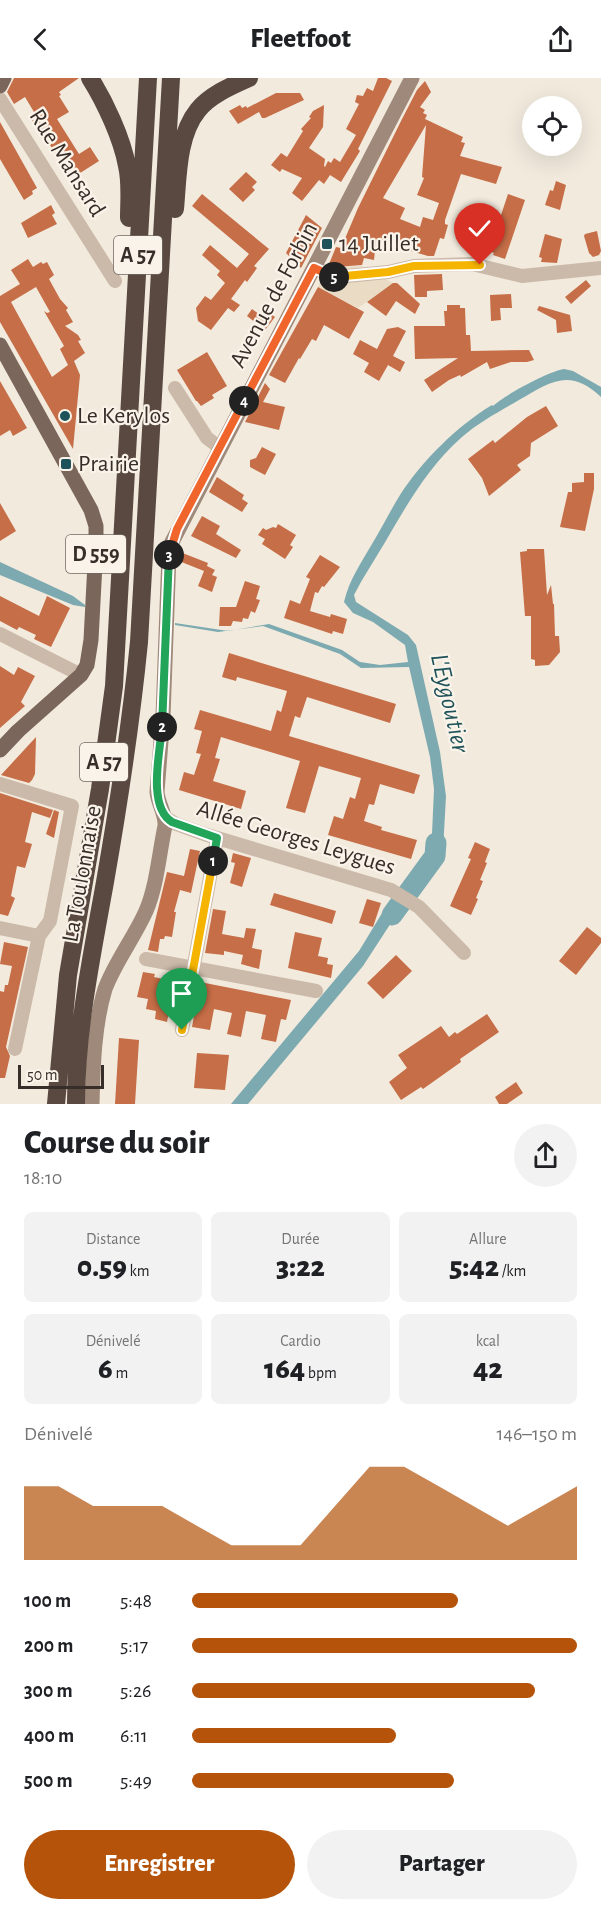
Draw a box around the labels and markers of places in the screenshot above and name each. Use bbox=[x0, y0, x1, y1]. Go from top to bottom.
pin bbox=[454, 203, 505, 265]
place label: 14 Juillet bbox=[339, 232, 419, 256]
marker: 14 Juillet bbox=[320, 237, 334, 251]
pin: 5 bbox=[319, 262, 349, 292]
pin: 4 bbox=[229, 386, 259, 416]
place label: Le Kerylos bbox=[77, 404, 170, 428]
marker: Le Kerylos bbox=[58, 409, 72, 423]
place label: Prairie bbox=[78, 452, 139, 476]
marker: Prairie bbox=[59, 457, 73, 471]
pin: 3 bbox=[154, 540, 184, 570]
pin: 2 bbox=[147, 712, 177, 742]
pin: 1 bbox=[198, 846, 228, 876]
pin bbox=[156, 968, 207, 1030]

